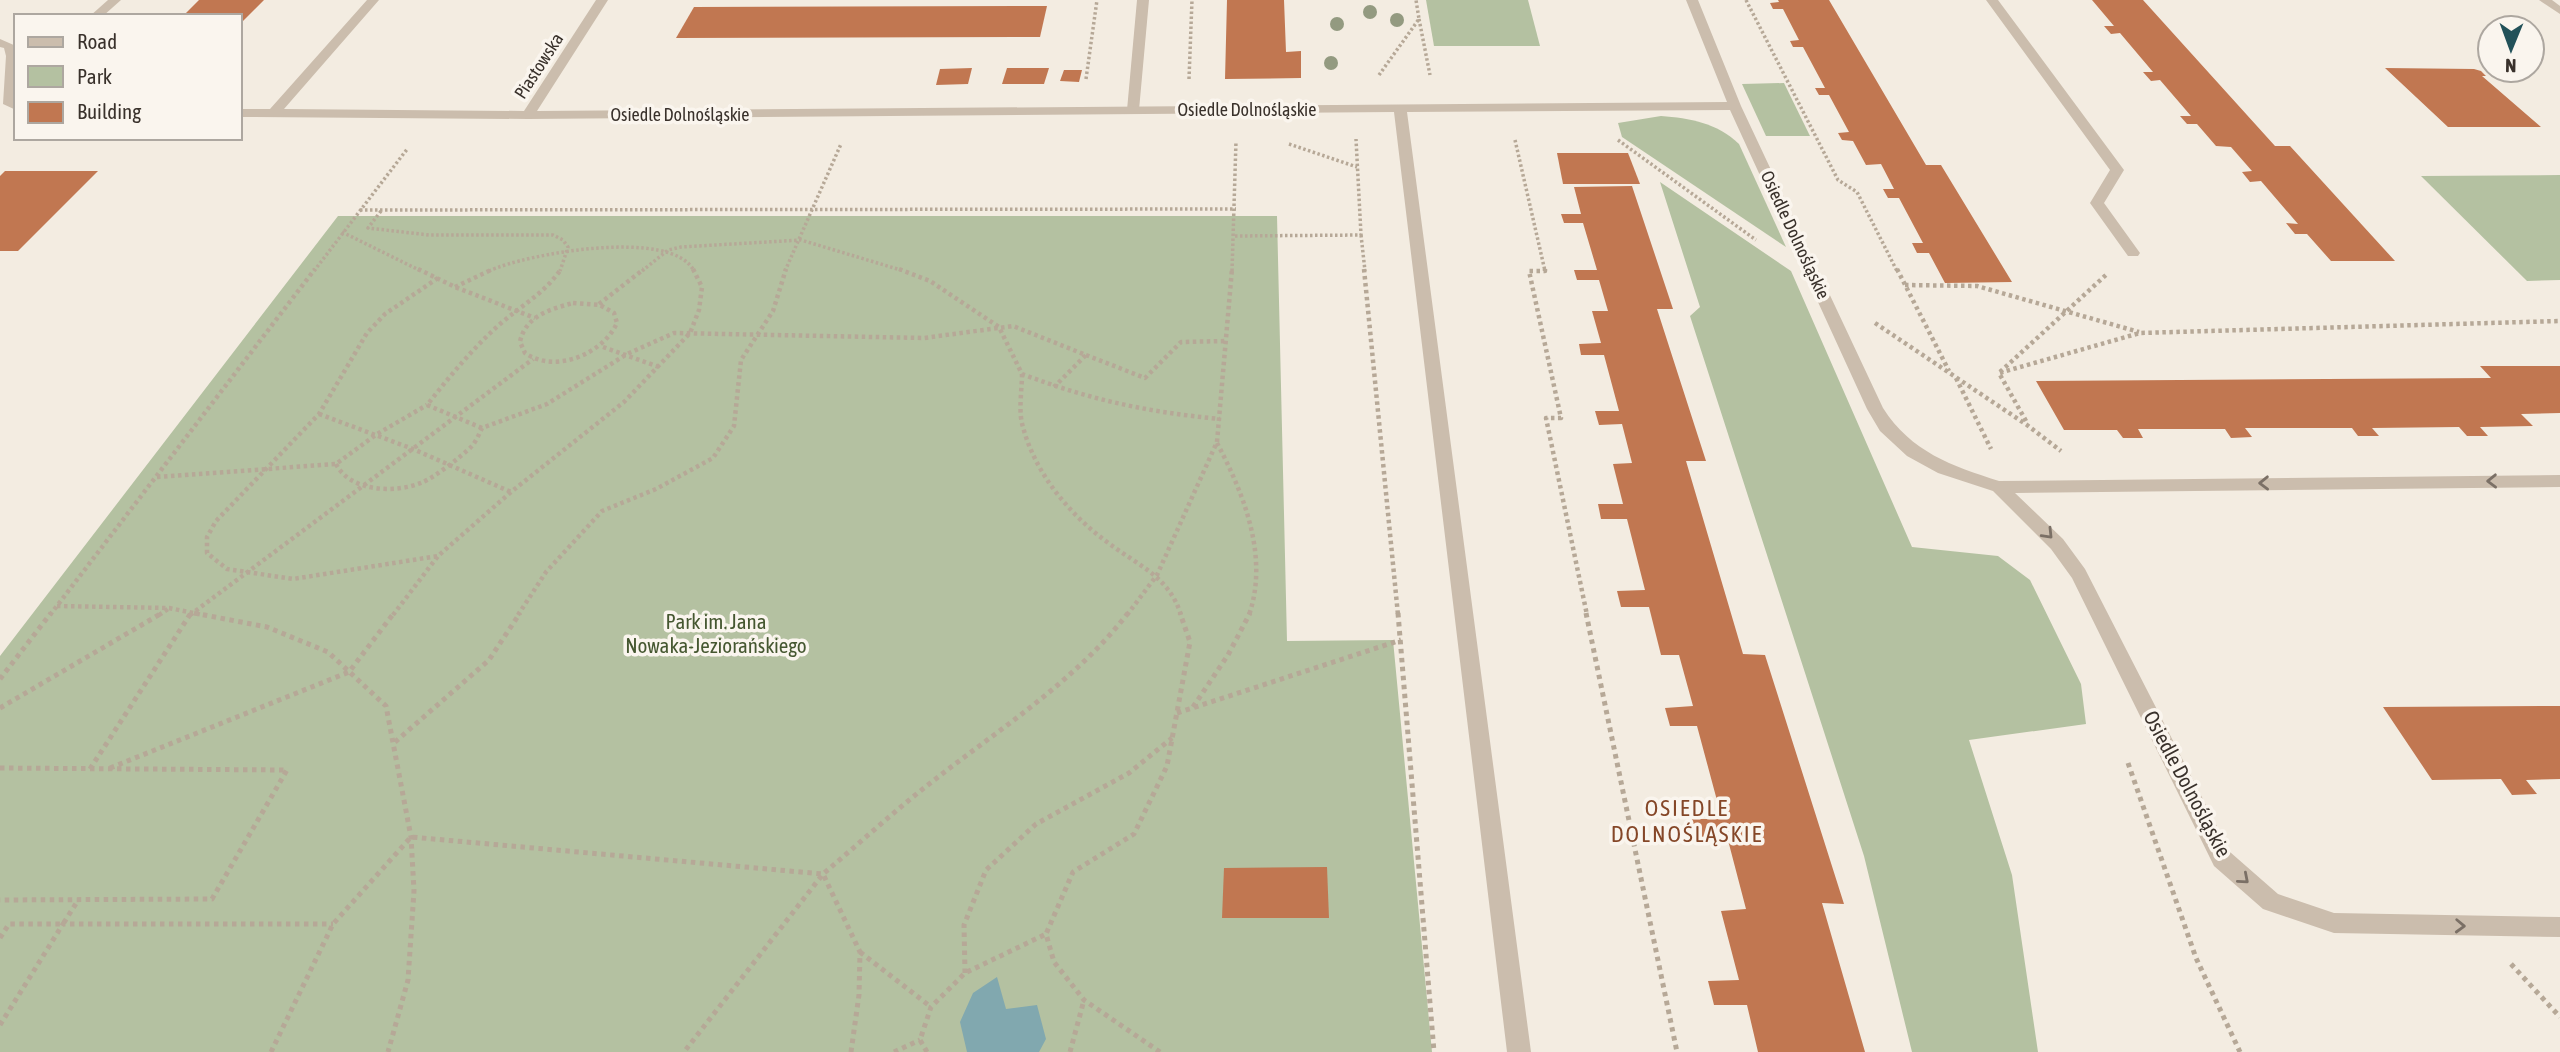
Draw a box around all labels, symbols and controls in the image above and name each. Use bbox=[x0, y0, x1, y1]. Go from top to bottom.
legend bbox=[14, 14, 242, 140]
north arrow bbox=[2476, 14, 2546, 84]
text: Road bbox=[77, 29, 117, 53]
street label: Piastowska bbox=[510, 29, 568, 102]
text: N bbox=[2505, 55, 2517, 77]
text: Park bbox=[77, 64, 112, 88]
text: Building bbox=[77, 99, 141, 123]
street label: Osiedle Dolnośląskie bbox=[1178, 99, 1316, 120]
street label: Osiedle Dolnośląskie bbox=[611, 104, 749, 125]
street label: Osiedle Dolnośląskie bbox=[1757, 167, 1834, 302]
one-way arrow bbox=[2486, 473, 2497, 489]
one-way arrow bbox=[2259, 476, 2270, 491]
one-way arrow bbox=[2039, 526, 2052, 539]
park label: Park im. Jana Nowaka-Jeziorańskiego bbox=[625, 609, 807, 657]
street label: Osiedle Dolnośląskie bbox=[2139, 706, 2237, 861]
district label: OSIEDLE DOLNOŚLĄSKIE bbox=[1611, 795, 1763, 847]
one-way arrow bbox=[2236, 870, 2249, 883]
one-way arrow bbox=[2454, 919, 2465, 934]

